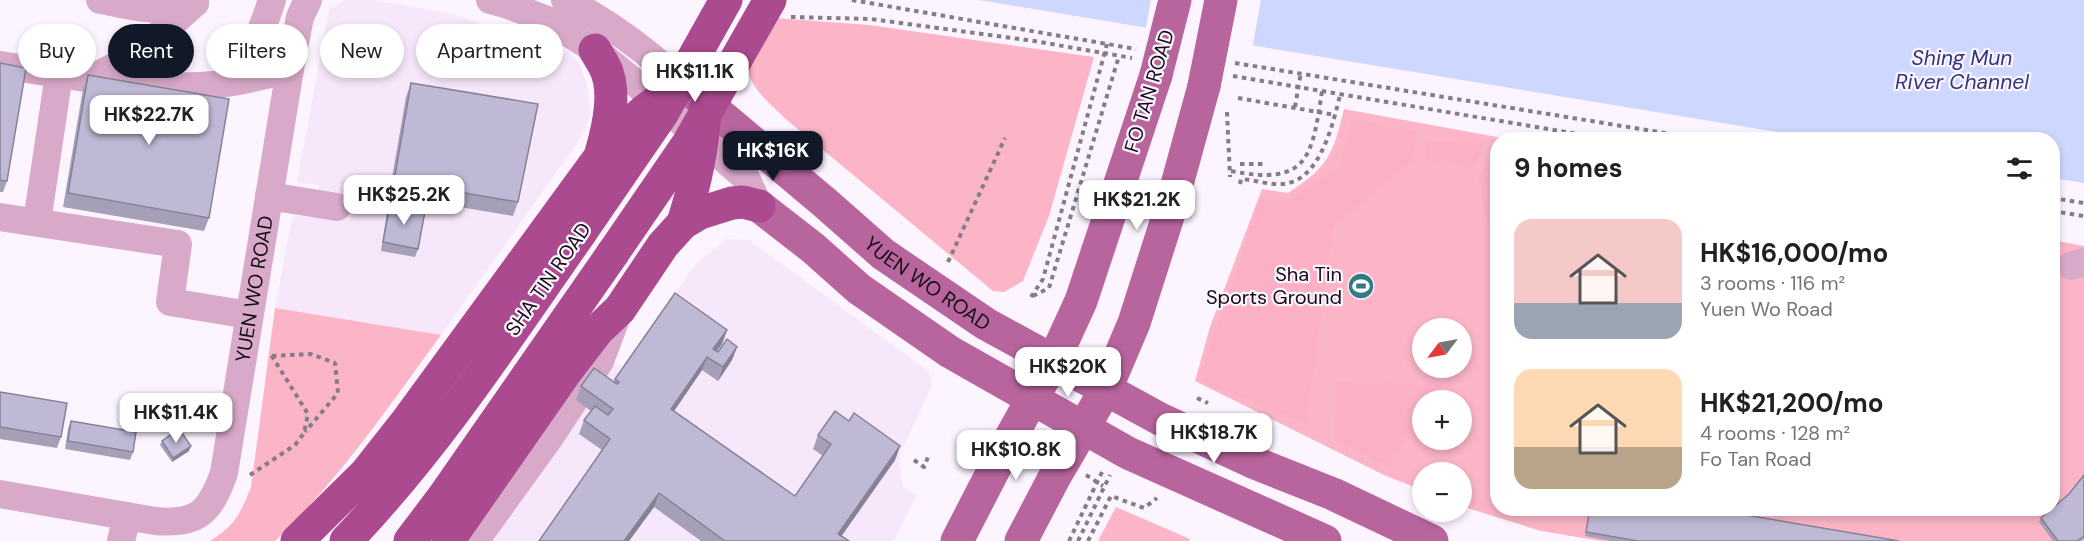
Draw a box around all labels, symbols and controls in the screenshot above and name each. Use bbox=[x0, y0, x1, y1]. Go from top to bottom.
chip: Buy bbox=[18, 24, 96, 78]
chip: Rent bbox=[108, 24, 194, 78]
chip: Filters bbox=[206, 24, 308, 78]
chip: New bbox=[320, 24, 404, 78]
chip: Apartment bbox=[416, 24, 563, 78]
street label: FO TAN ROAD bbox=[1118, 26, 1180, 156]
water label: Shing Mun River Channel bbox=[1895, 44, 2029, 96]
pin: HK$11.1K bbox=[633, 52, 757, 103]
text: HK$11.1K bbox=[656, 58, 734, 84]
pin: HK$22.7K bbox=[87, 95, 211, 146]
text: HK$22.7K bbox=[104, 101, 194, 127]
pin: HK$16K bbox=[724, 131, 822, 182]
text: HK$16K bbox=[737, 137, 809, 163]
text: 9 homes bbox=[1514, 151, 1623, 185]
icon: filters bbox=[2003, 152, 2036, 185]
pin: HK$25.2K bbox=[342, 175, 466, 226]
pin: HK$21.2K bbox=[1075, 180, 1199, 231]
text: HK$25.2K bbox=[357, 181, 451, 207]
text: HK$21.2K bbox=[1093, 186, 1181, 212]
street label: YUEN WO ROAD bbox=[229, 214, 279, 364]
street label: SHA TIN ROAD bbox=[499, 217, 597, 341]
street label: YUEN WO ROAD bbox=[859, 230, 996, 336]
text: HK$16,000/mo bbox=[1700, 236, 1888, 270]
icon: home bbox=[1562, 243, 1634, 315]
place label: Sha Tin Sports Ground bbox=[1206, 261, 1342, 310]
text: 3 rooms · 116 m² bbox=[1700, 270, 1845, 296]
sports icon: Sha Tin Sports Ground bbox=[1346, 271, 1376, 301]
text: Yuen Wo Road bbox=[1700, 296, 1833, 322]
north arrow bbox=[1412, 318, 1472, 378]
map controls bbox=[1412, 318, 1472, 522]
pin: HK$20K bbox=[1019, 347, 1117, 398]
text: HK$20K bbox=[1029, 353, 1107, 379]
text: HK$21,200/mo bbox=[1700, 386, 1884, 420]
button: + bbox=[1412, 390, 1472, 450]
pin: HK$11.4K bbox=[114, 393, 238, 444]
icon: home bbox=[1562, 393, 1634, 465]
text: HK$11.4K bbox=[133, 399, 219, 425]
pin: HK$18.7K bbox=[1152, 413, 1276, 464]
text: HK$18.7K bbox=[1170, 419, 1258, 445]
text: 4 rooms · 128 m² bbox=[1700, 420, 1850, 446]
pin: HK$10.8K bbox=[954, 430, 1078, 481]
text: HK$10.8K bbox=[971, 436, 1061, 462]
text: Fo Tan Road bbox=[1700, 446, 1811, 472]
button: − bbox=[1412, 462, 1472, 522]

